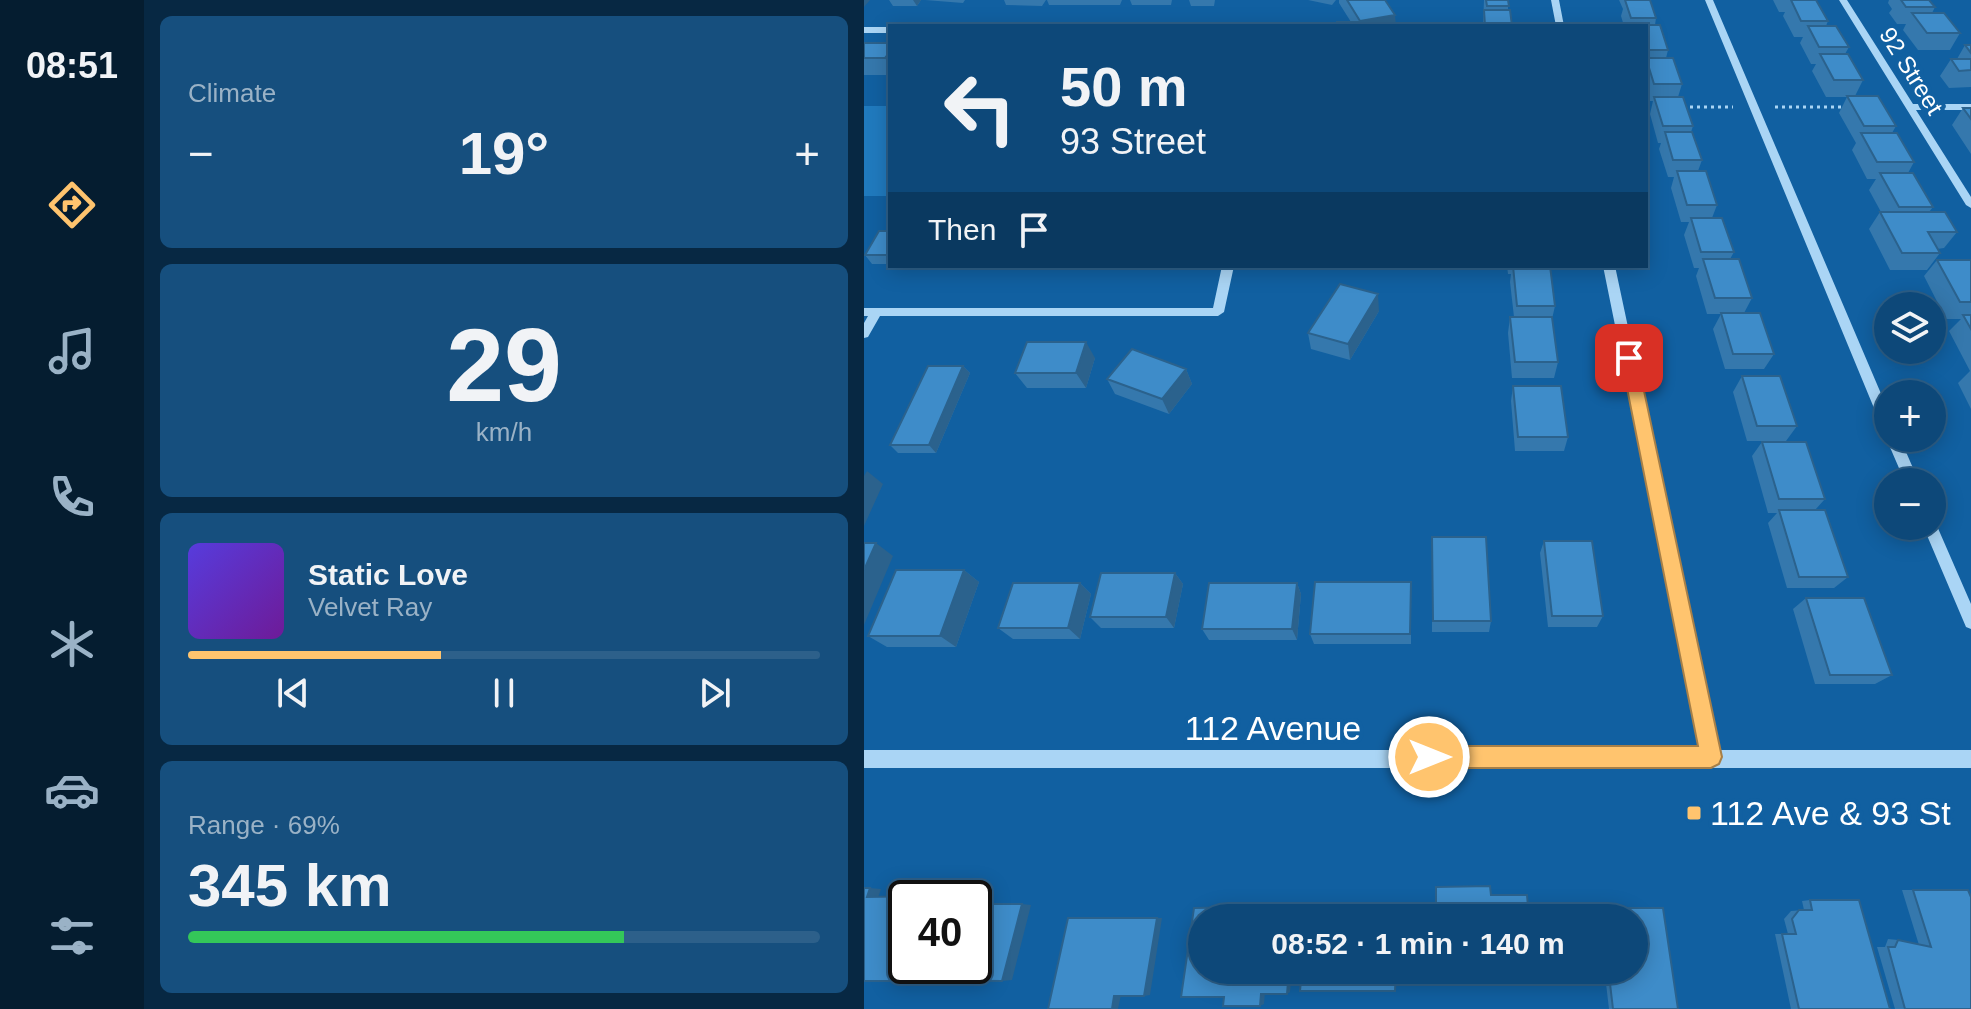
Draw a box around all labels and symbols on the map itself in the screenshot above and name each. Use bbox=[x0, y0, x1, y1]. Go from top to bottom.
street label: 92 Street bbox=[1874, 22, 1949, 119]
pin bbox=[1595, 324, 1663, 392]
street label: 112 Avenue bbox=[1185, 709, 1361, 747]
position arrow bbox=[1387, 715, 1471, 799]
place label: 112 Ave & 93 St bbox=[1710, 794, 1951, 832]
marker: 112 Ave & 93 St bbox=[1685, 804, 1703, 822]
speed limit sign: 40 bbox=[888, 880, 992, 984]

